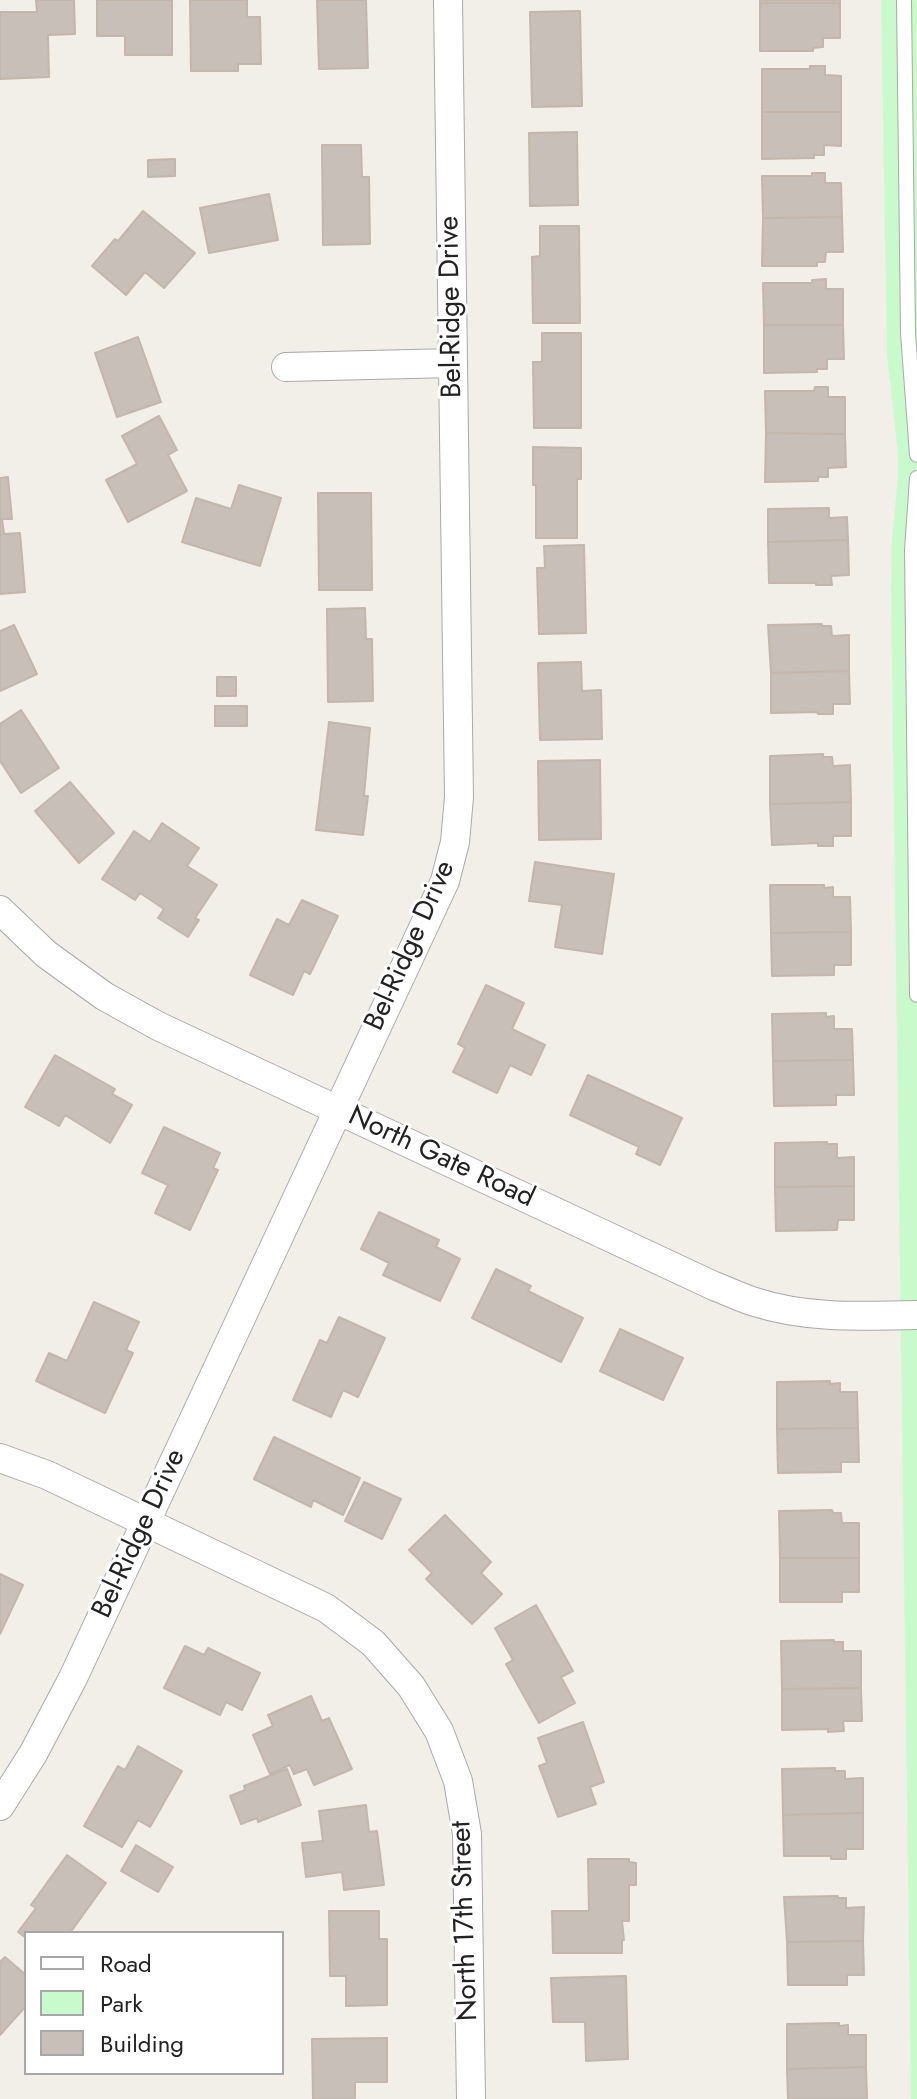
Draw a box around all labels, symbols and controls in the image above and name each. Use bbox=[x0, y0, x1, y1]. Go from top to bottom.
street label: Bel-Ridge Drive bbox=[434, 216, 470, 398]
street label: Bel-Ridge Drive bbox=[359, 856, 463, 1036]
street label: North Gate Road bbox=[343, 1100, 539, 1216]
street label: Bel-Ridge Drive bbox=[86, 1444, 194, 1624]
street label: North 17th Street bbox=[446, 1820, 486, 2022]
legend bbox=[24, 1931, 284, 2075]
text: Road bbox=[100, 1946, 152, 1981]
text: Park bbox=[100, 1986, 143, 2021]
text: Building bbox=[100, 2026, 184, 2061]

